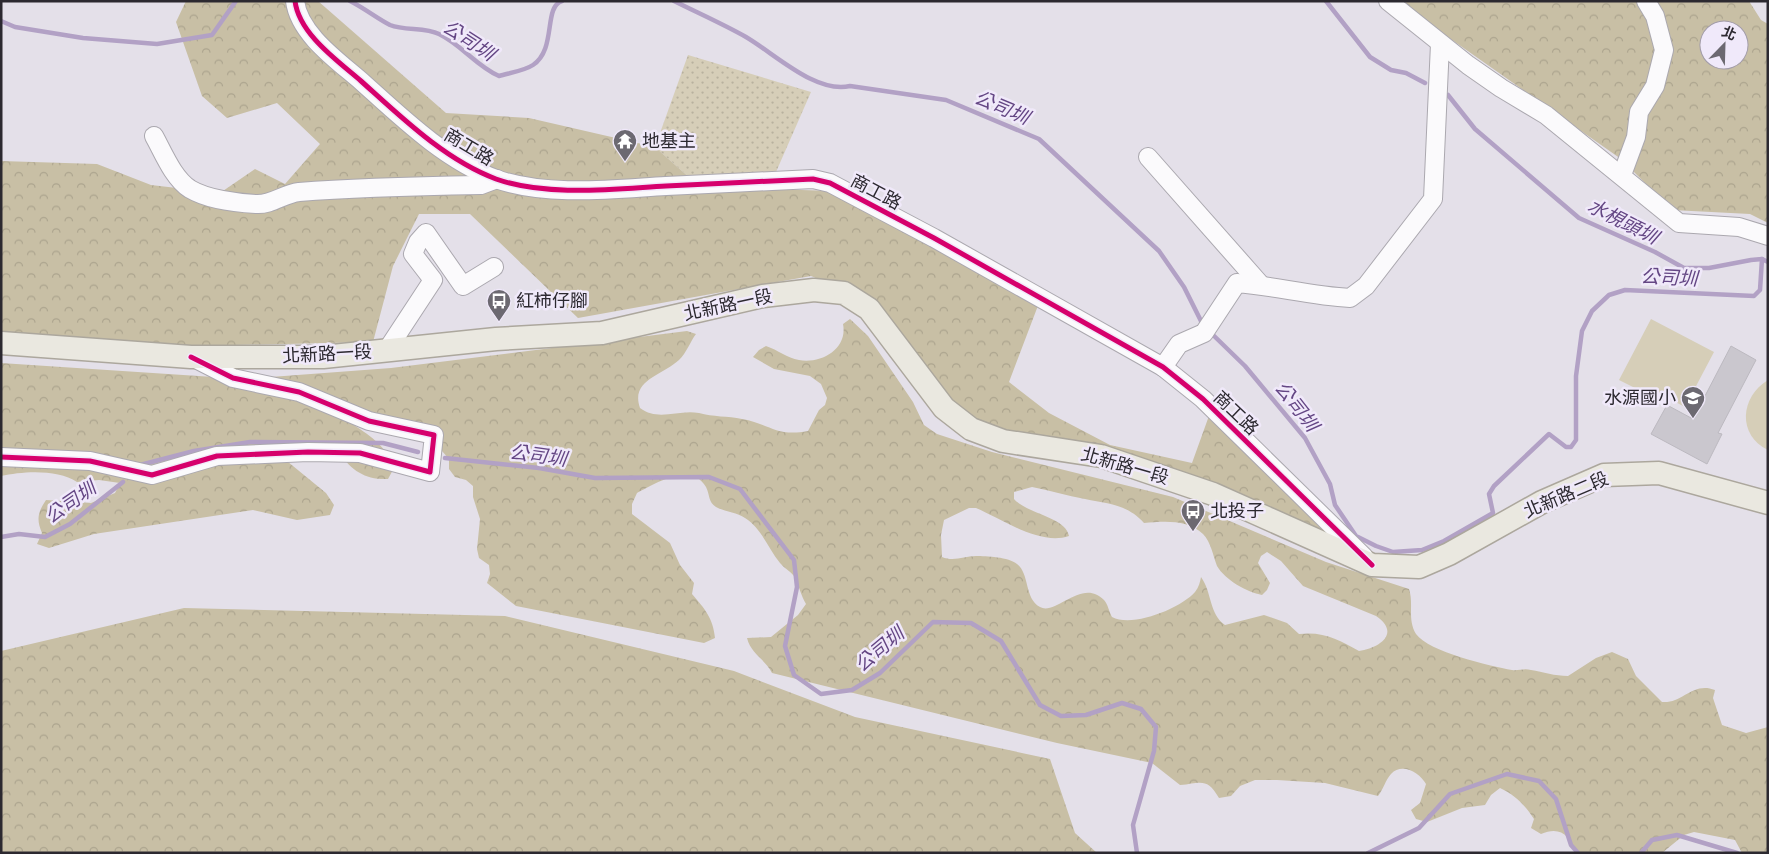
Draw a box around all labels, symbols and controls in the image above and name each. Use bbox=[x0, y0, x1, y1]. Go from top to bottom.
water label: 公司圳 bbox=[438, 14, 502, 68]
north arrow bbox=[1699, 20, 1749, 70]
text: 北 bbox=[1719, 21, 1739, 44]
water label: 公司圳 bbox=[971, 84, 1036, 131]
street label: 商工路 bbox=[440, 122, 499, 170]
temple icon: 地基主 bbox=[612, 128, 638, 162]
place label: 地基主 bbox=[642, 128, 696, 152]
street label: 商工路 bbox=[847, 168, 906, 214]
water label: 水梘頭圳 bbox=[1583, 192, 1665, 251]
water label: 公司圳 bbox=[1640, 263, 1701, 292]
street label: 北新路一段 bbox=[681, 283, 774, 325]
bus stop icon: 紅柿仔腳 bbox=[486, 288, 512, 322]
place label: 紅柿仔腳 bbox=[516, 288, 588, 312]
street label: 北新路一段 bbox=[281, 339, 373, 367]
water label: 公司圳 bbox=[1269, 376, 1327, 439]
street label: 商工路 bbox=[1209, 385, 1264, 440]
place label: 水源國小 bbox=[1604, 385, 1676, 409]
school or university icon: 水源國小 bbox=[1680, 385, 1706, 419]
water label: 公司圳 bbox=[508, 438, 571, 472]
street label: 北新路一段 bbox=[1079, 441, 1172, 489]
street label: 北新路二段 bbox=[1519, 465, 1612, 523]
water label: 公司圳 bbox=[39, 473, 103, 529]
bus stop icon: 北投子 bbox=[1180, 498, 1206, 532]
place label: 北投子 bbox=[1210, 498, 1264, 522]
water label: 公司圳 bbox=[849, 619, 911, 677]

